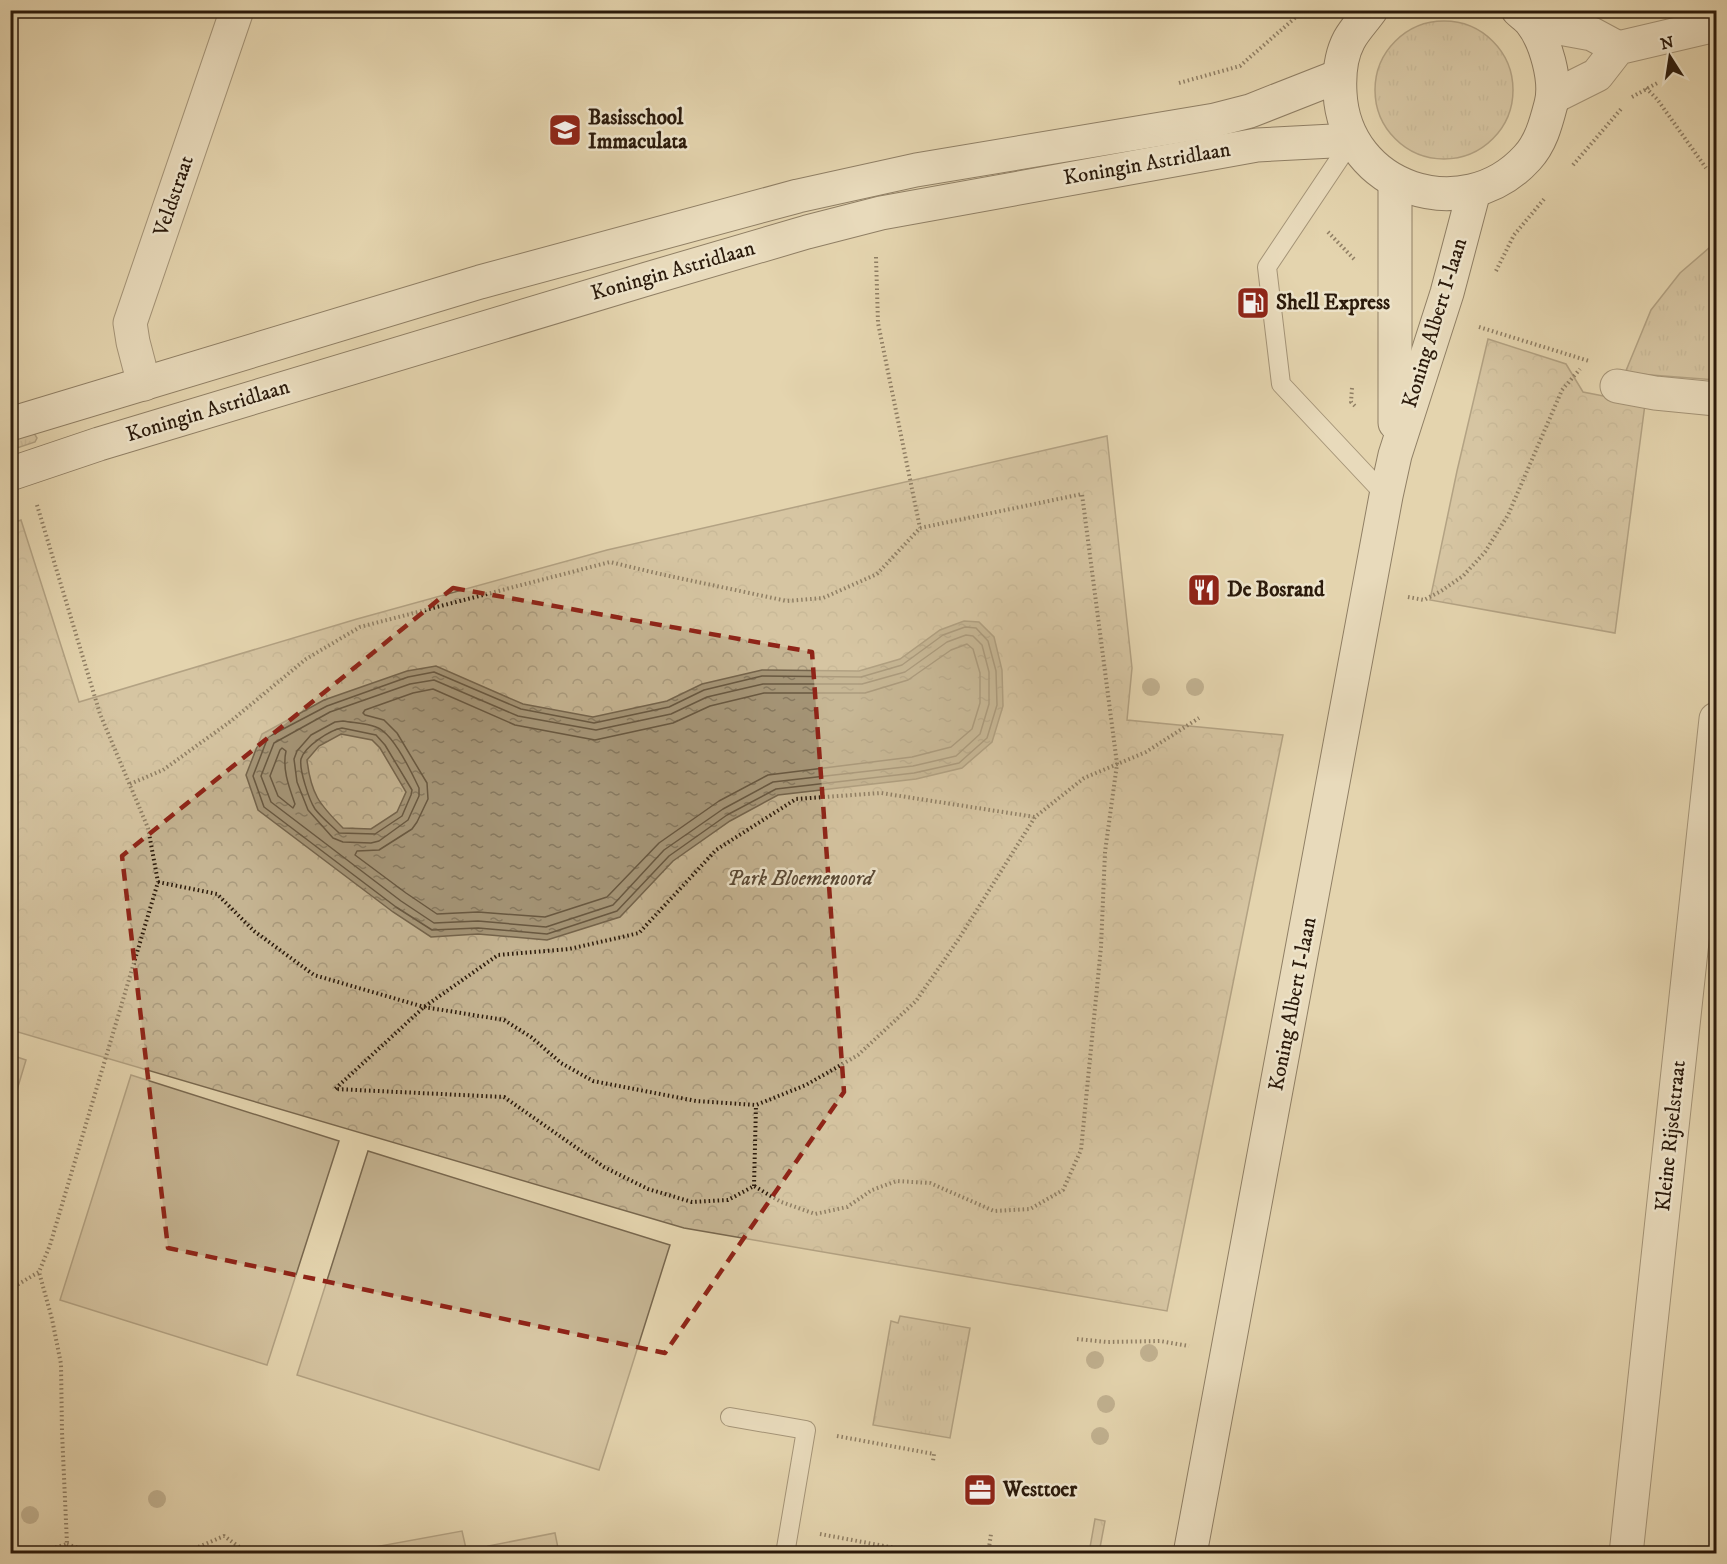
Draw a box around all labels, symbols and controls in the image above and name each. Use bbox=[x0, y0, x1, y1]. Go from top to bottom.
north arrow bbox=[1640, 27, 1700, 87]
text: N bbox=[1659, 32, 1676, 54]
place label: Basisschool Immaculata bbox=[588, 105, 688, 155]
school or university icon: Basisschool Immaculata bbox=[547, 112, 583, 148]
street label: Koningin Astridlaan bbox=[1061, 137, 1233, 191]
street label: Veldstraat bbox=[148, 152, 200, 241]
street label: Koningin Astridlaan bbox=[588, 235, 758, 307]
street label: Koning Albert I-laan bbox=[1397, 235, 1473, 411]
fuel station icon: Shell Express bbox=[1235, 285, 1271, 321]
place label: Shell Express bbox=[1276, 290, 1390, 316]
street label: Koningin Astridlaan bbox=[123, 374, 293, 448]
restaurant icon: De Bosrand bbox=[1186, 572, 1222, 608]
place label: De Bosrand bbox=[1227, 577, 1325, 603]
park label: Park Bloemenoord bbox=[727, 866, 876, 892]
street label: Koning Albert I-laan bbox=[1263, 915, 1323, 1093]
street label: Kleine Rijselstraat bbox=[1650, 1059, 1692, 1213]
office icon: Westtoer bbox=[962, 1472, 998, 1508]
place label: Westtoer bbox=[1002, 1477, 1078, 1503]

